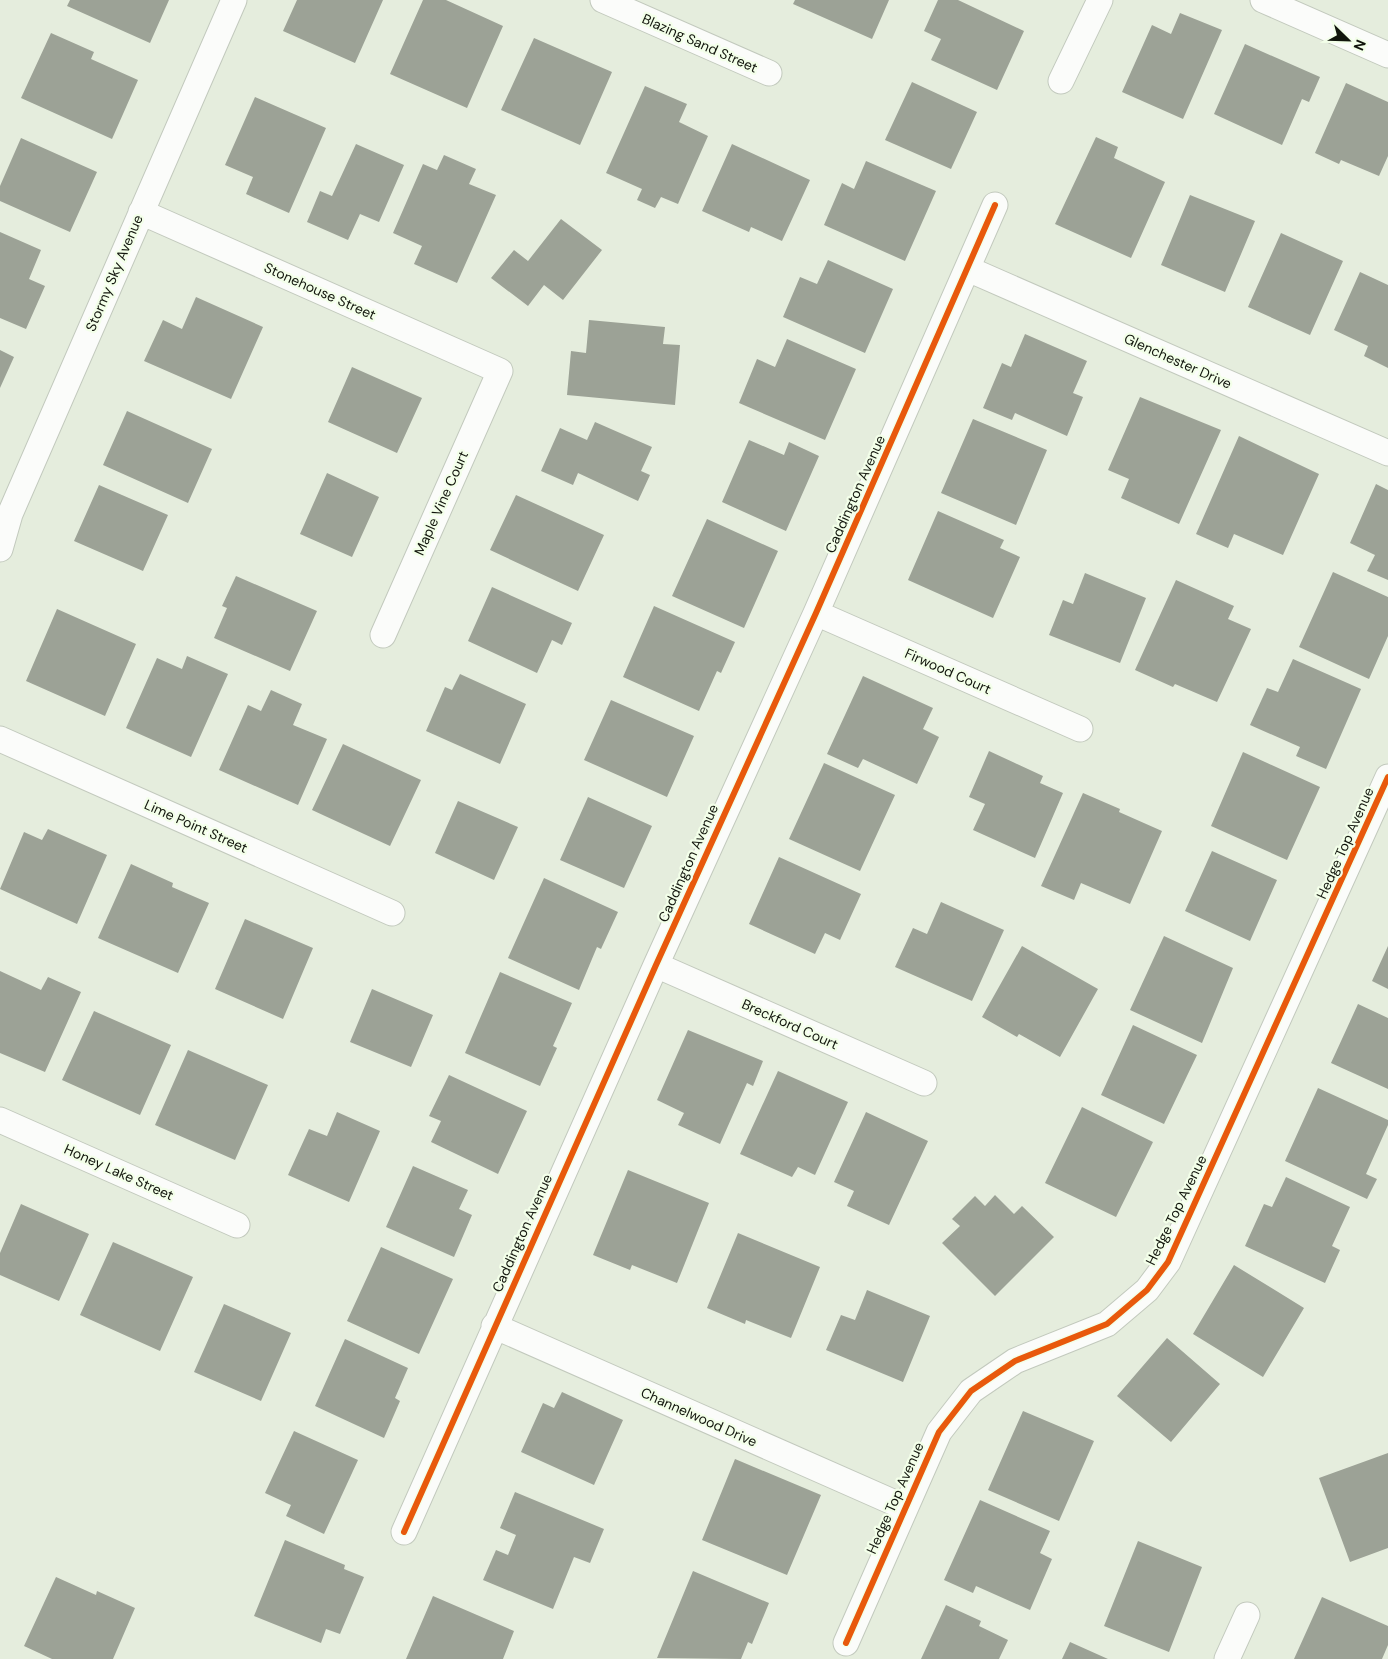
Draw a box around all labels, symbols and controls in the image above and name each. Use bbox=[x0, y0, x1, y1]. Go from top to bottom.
street label: Blazing Sand Street bbox=[639, 9, 761, 77]
north arrow bbox=[1323, 15, 1373, 65]
text: N bbox=[1350, 37, 1370, 53]
street label: Stormy Sky Avenue bbox=[81, 212, 147, 334]
street label: Stonehouse Street bbox=[261, 258, 379, 324]
street label: Glenchester Drive bbox=[1121, 329, 1235, 393]
street label: Caddington Avenue bbox=[821, 432, 889, 556]
street label: Maple Vine Court bbox=[410, 448, 472, 558]
street label: Firwood Court bbox=[902, 644, 994, 698]
street label: Hedge Top Avenue bbox=[1312, 784, 1378, 902]
street label: Lime Point Street bbox=[142, 795, 250, 857]
street label: Caddington Avenue bbox=[654, 801, 722, 925]
street label: Breckford Court bbox=[739, 995, 841, 1053]
street label: Honey Lake Street bbox=[61, 1140, 177, 1204]
street label: Hedge Top Avenue bbox=[1142, 1152, 1211, 1268]
street label: Caddington Avenue bbox=[488, 1171, 556, 1295]
street label: Channelwood Drive bbox=[638, 1383, 760, 1451]
street label: Hedge Top Avenue bbox=[862, 1439, 928, 1557]

